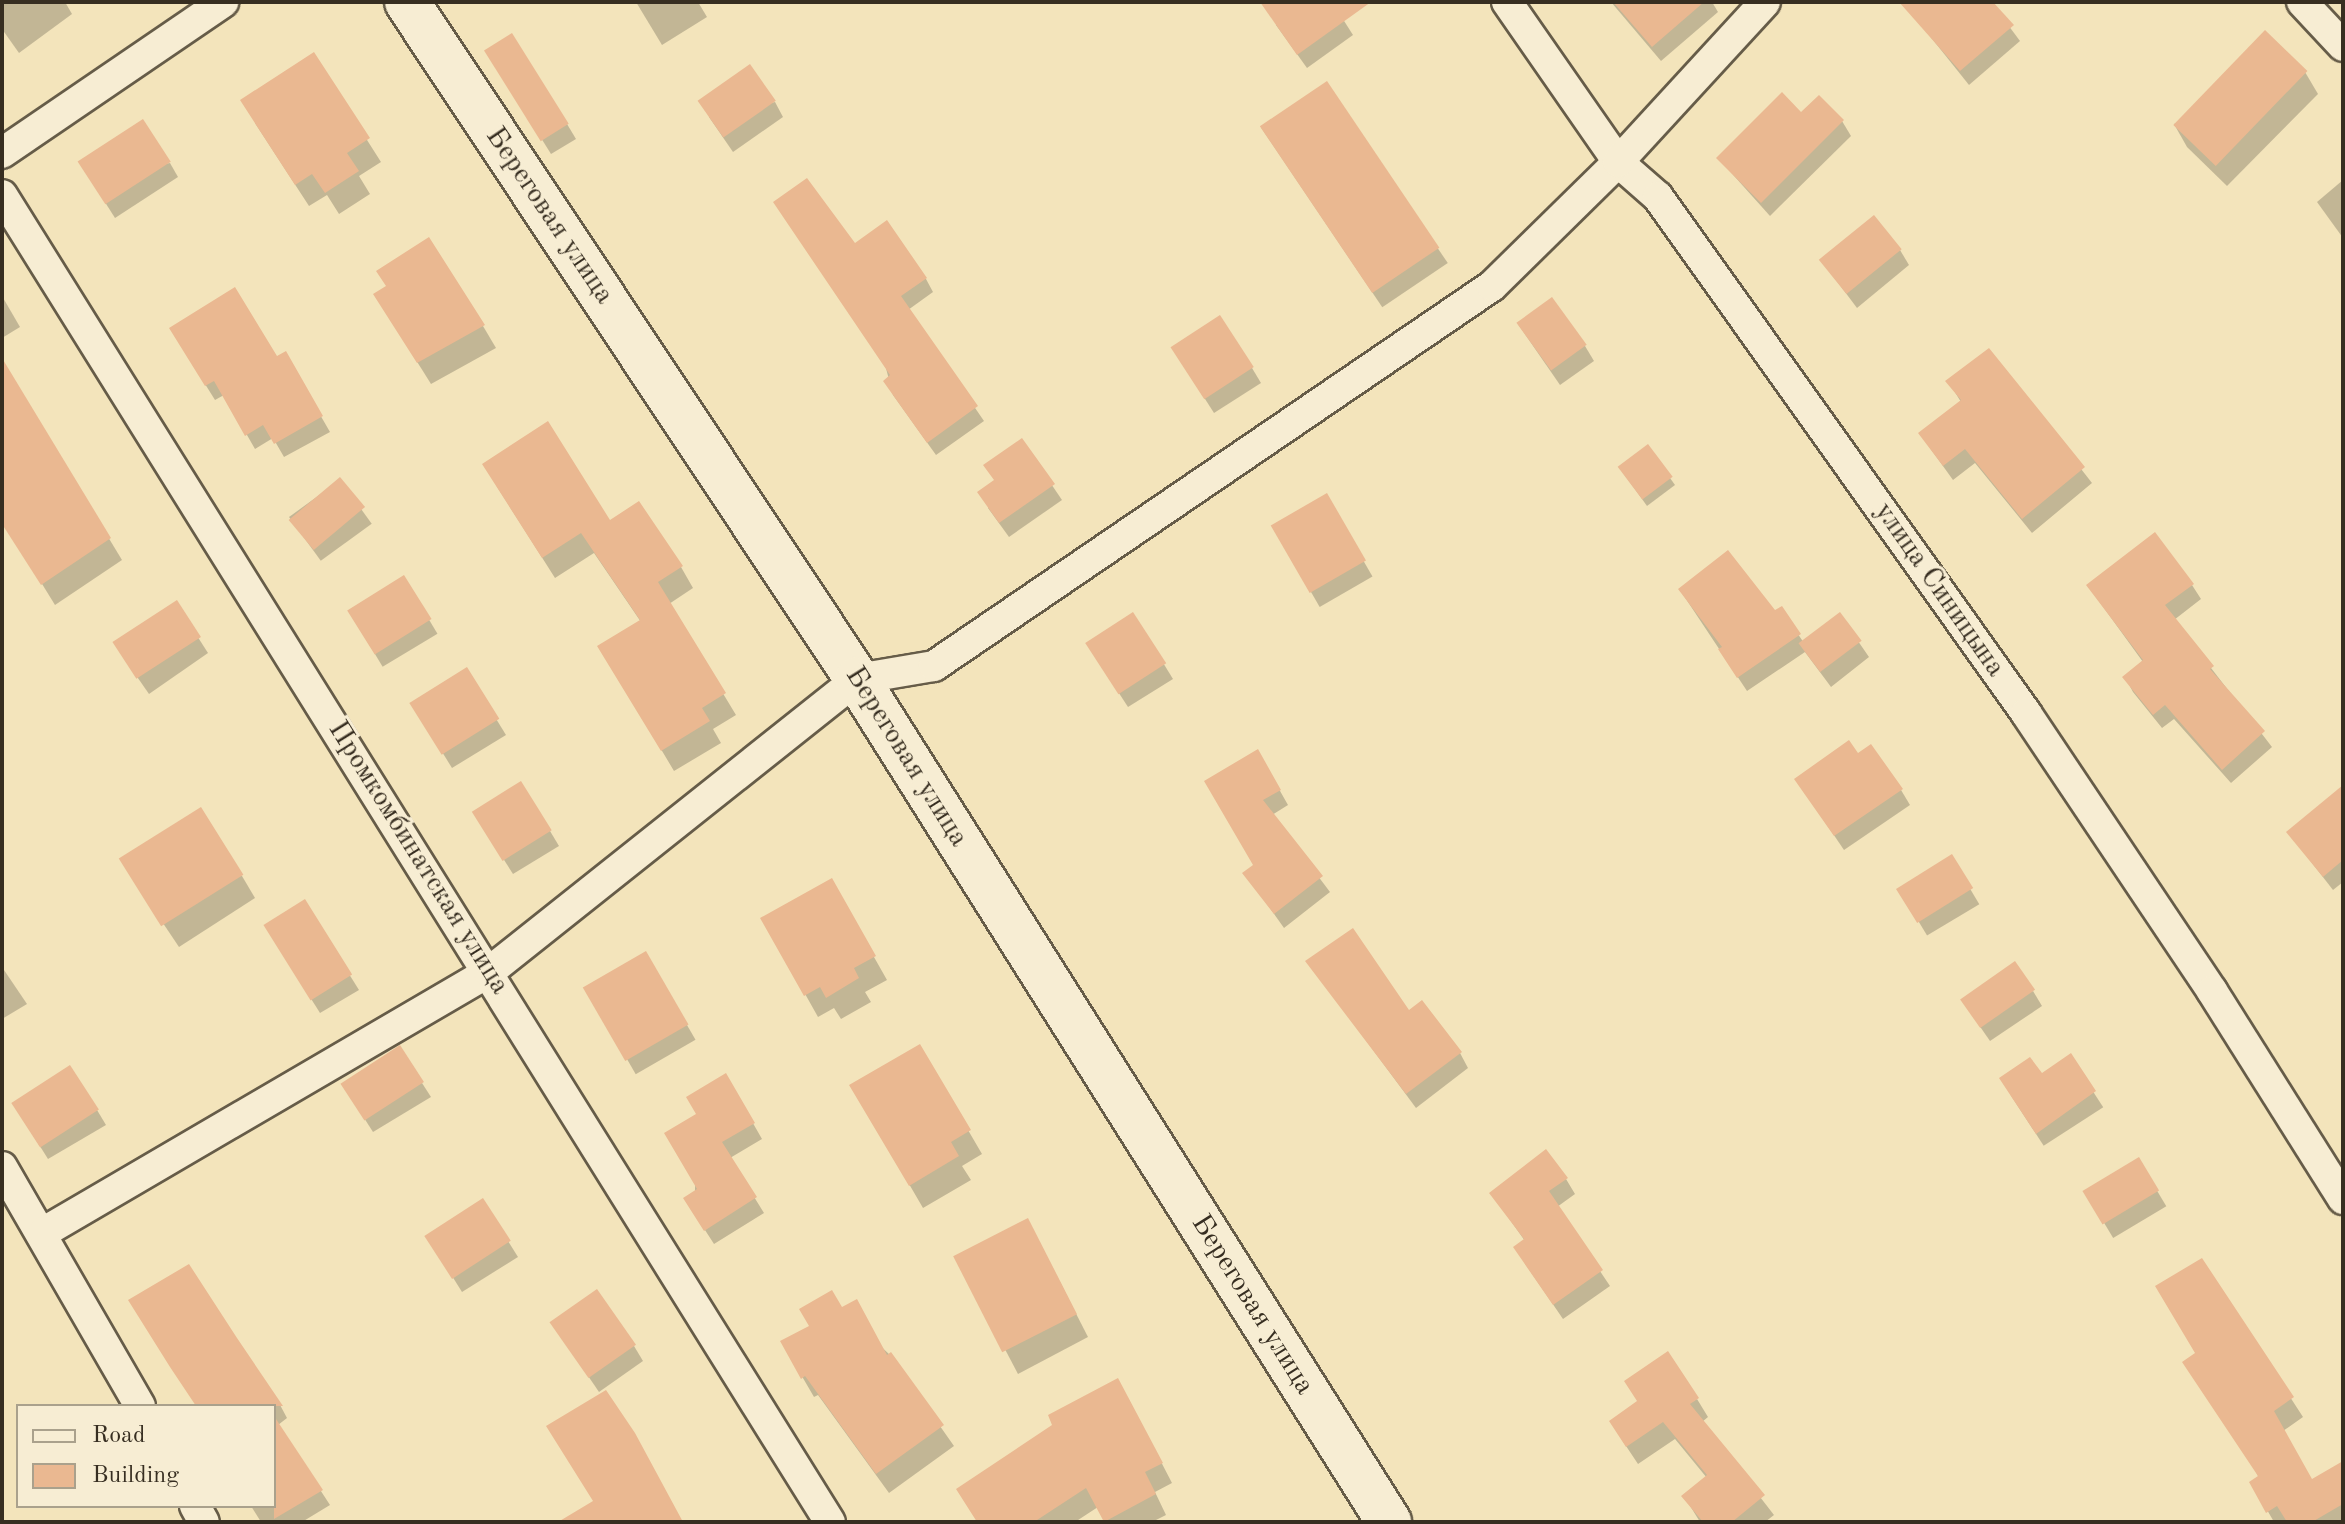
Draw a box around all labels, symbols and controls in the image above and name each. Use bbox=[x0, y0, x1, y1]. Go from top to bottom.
street label: Береговая улица bbox=[477, 121, 621, 311]
street label: улица Синицына bbox=[1866, 496, 2012, 684]
street label: Береговая улица bbox=[837, 661, 975, 853]
street label: Промкомбинатская улица bbox=[320, 715, 516, 1001]
street label: Береговая улица bbox=[1183, 1209, 1321, 1401]
legend bbox=[16, 1404, 276, 1508]
text: Road bbox=[92, 1424, 145, 1448]
text: Building bbox=[92, 1464, 179, 1488]

